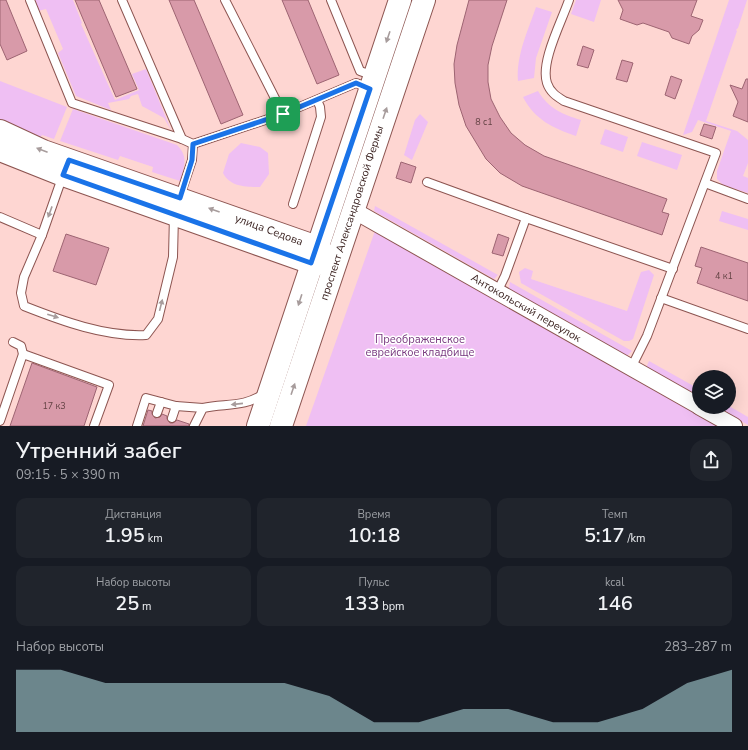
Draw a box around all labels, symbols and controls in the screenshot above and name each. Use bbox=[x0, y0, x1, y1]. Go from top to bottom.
one-way arrow bbox=[385, 31, 391, 43]
pin bbox=[266, 97, 300, 131]
icon: arrive bbox=[272, 103, 294, 125]
one-way arrow bbox=[383, 107, 389, 119]
house number: 8 с1 bbox=[475, 116, 493, 128]
street label: проспект Александровской Фермы bbox=[317, 124, 387, 302]
one-way arrow bbox=[35, 147, 47, 153]
one-way arrow bbox=[47, 206, 53, 218]
one-way arrow bbox=[208, 207, 220, 213]
street label: улица Седова bbox=[233, 211, 305, 249]
street label: Антокольский переулок bbox=[468, 270, 584, 346]
house number: 4 к1 bbox=[715, 270, 733, 282]
one-way arrow bbox=[296, 294, 302, 306]
one-way arrow bbox=[159, 299, 165, 312]
one-way arrow bbox=[47, 313, 59, 319]
park label: Преображенское еврейское кладбище bbox=[365, 332, 475, 360]
map controls bbox=[692, 370, 736, 414]
button: layers bbox=[692, 370, 736, 414]
one-way arrow bbox=[290, 383, 296, 395]
house number: 17 к3 bbox=[42, 400, 66, 412]
one-way arrow bbox=[231, 401, 243, 408]
text: Утренний забег bbox=[16, 436, 181, 466]
button: share bbox=[690, 439, 732, 481]
text: 09:15 · 5 × 390 m bbox=[16, 466, 120, 484]
text: Дистанция bbox=[105, 507, 162, 522]
text: Время bbox=[357, 507, 391, 522]
text: Темп bbox=[602, 507, 627, 522]
text: 1.95 bbox=[104, 522, 145, 549]
text: 10:18 bbox=[348, 522, 400, 549]
text: 5:17 bbox=[584, 522, 625, 549]
text: km bbox=[145, 531, 163, 546]
text: /km bbox=[625, 531, 645, 546]
text: Набор высоты bbox=[96, 575, 171, 590]
text: Пульс bbox=[358, 575, 390, 590]
text: kcal bbox=[605, 575, 624, 590]
text: 25 bbox=[115, 590, 139, 617]
text: 133 bbox=[343, 590, 379, 617]
text: 146 bbox=[597, 590, 633, 617]
text: m bbox=[139, 599, 151, 614]
text: bpm bbox=[379, 599, 405, 614]
text: Набор высоты bbox=[16, 638, 104, 656]
text: 283–287 m bbox=[664, 638, 732, 656]

